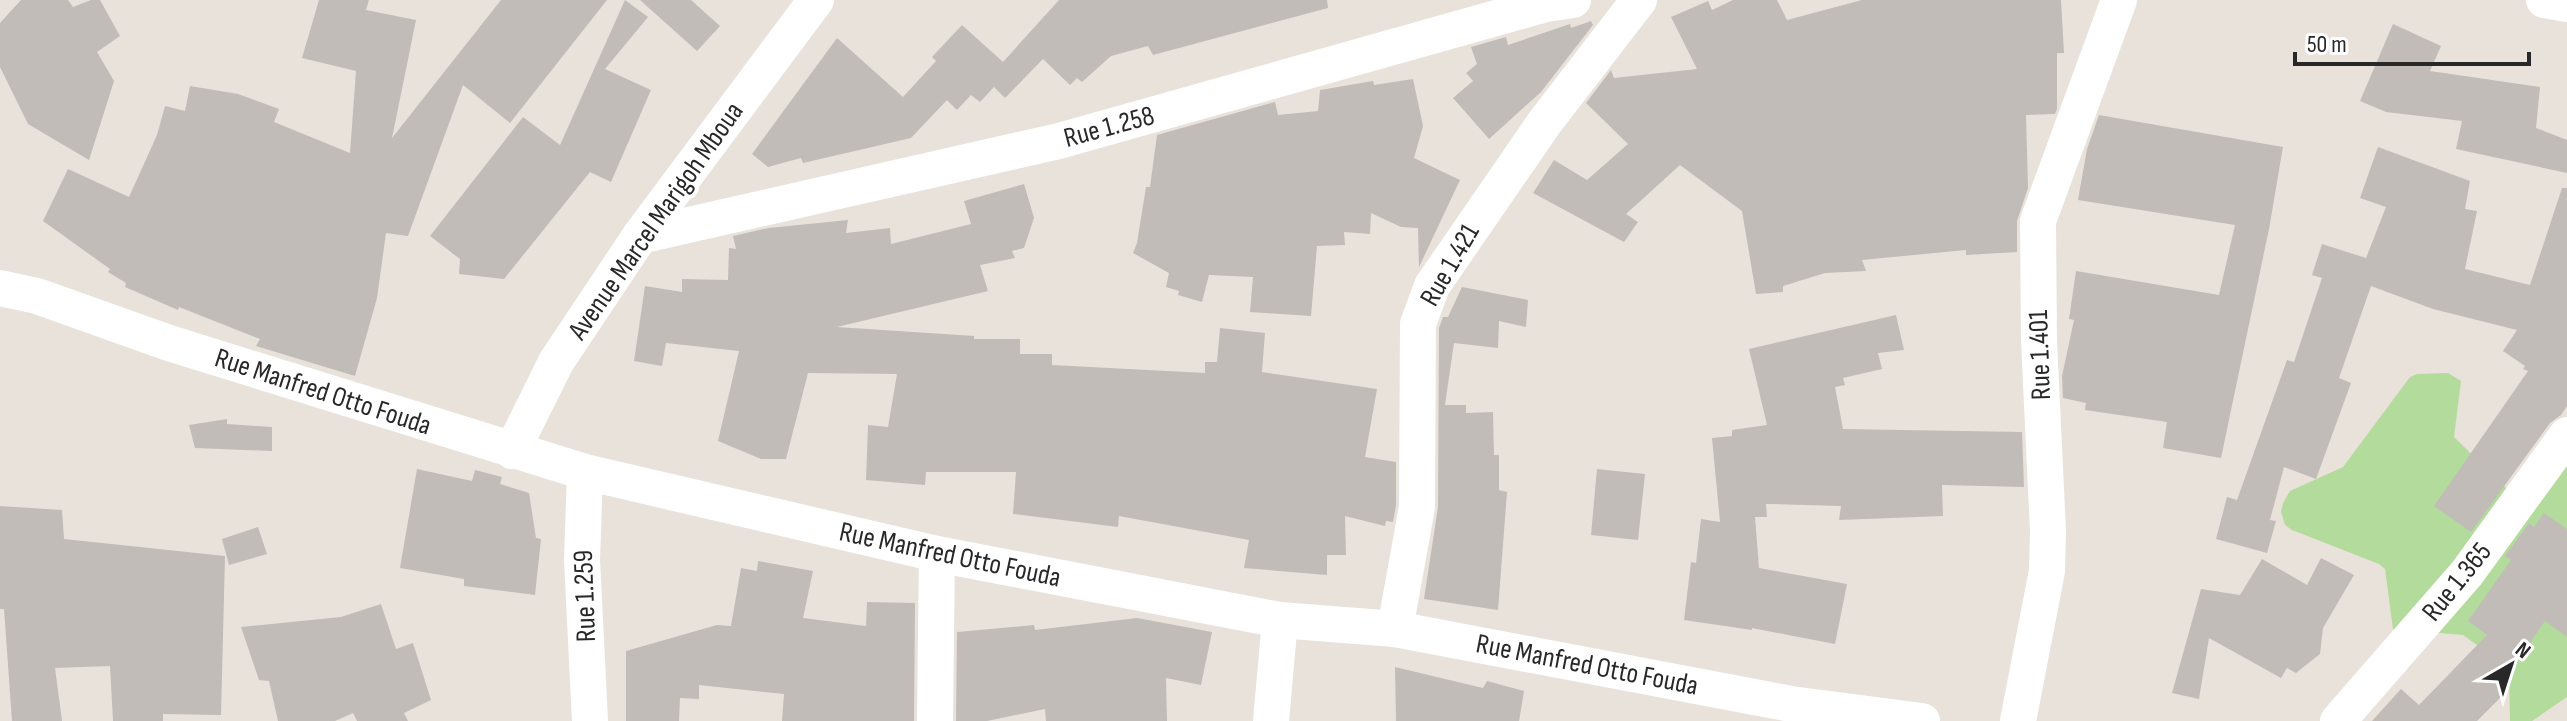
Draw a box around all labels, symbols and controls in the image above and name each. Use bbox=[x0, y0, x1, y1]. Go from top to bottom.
scale bar bbox=[2295, 16, 2529, 66]
text: 50 m bbox=[2307, 30, 2347, 59]
street label: Avenue Marcel Marigoh Mboua bbox=[561, 96, 750, 347]
street label: Rue 1.258 bbox=[1060, 99, 1158, 155]
street label: Rue 1.421 bbox=[1413, 218, 1487, 312]
street label: Rue 1.401 bbox=[2022, 309, 2058, 401]
street label: Rue Manfred Otto Fouda bbox=[211, 341, 435, 443]
street label: Rue Manfred Otto Fouda bbox=[836, 515, 1064, 595]
street label: Rue 1.365 bbox=[2415, 536, 2499, 628]
street label: Rue 1.259 bbox=[567, 549, 603, 643]
north arrow bbox=[2471, 625, 2551, 705]
street label: Rue Manfred Otto Fouda bbox=[1473, 627, 1701, 703]
text: N bbox=[2510, 636, 2536, 665]

